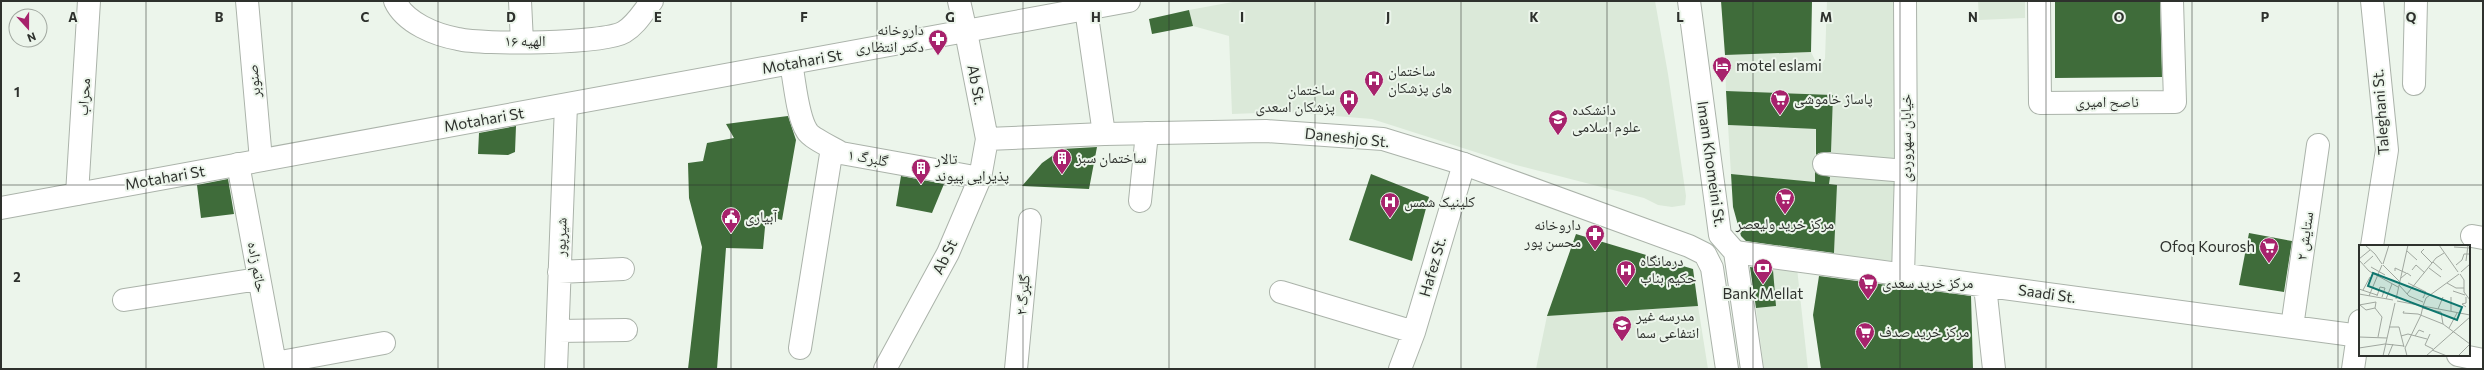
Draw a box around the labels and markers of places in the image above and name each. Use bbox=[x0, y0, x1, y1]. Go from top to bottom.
place label: داروخانه دکتر انتظاری bbox=[856, 20, 924, 57]
pharmacy icon: داروخانه دکتر انتظاری bbox=[927, 28, 949, 56]
hotel icon: motel eslami bbox=[1711, 55, 1733, 83]
place label: motel eslami bbox=[1736, 56, 1822, 74]
place label: ساختمان های پزشکان bbox=[1388, 61, 1452, 98]
hospital icon: ساختمان های پزشکان bbox=[1363, 69, 1385, 97]
place label: ساختمان پزشکان اسعدی bbox=[1256, 80, 1335, 117]
hospital icon: ساختمان پزشکان اسعدی bbox=[1338, 88, 1360, 116]
supermarket icon: پاساژ خاموشی bbox=[1769, 88, 1791, 116]
place label: پاساژ خاموشی bbox=[1794, 89, 1873, 109]
place label: دانشکده علوم اسلامی bbox=[1572, 100, 1641, 137]
school or university icon: دانشکده علوم اسلامی bbox=[1547, 108, 1569, 136]
building icon: ساختمان سبز bbox=[1051, 147, 1073, 175]
place label: ساختمان سبز bbox=[1075, 148, 1147, 168]
place label: تالار پذیرایی پیوند bbox=[934, 149, 1009, 186]
building icon: تالار پذیرایی پیوند bbox=[910, 157, 932, 185]
supermarket icon: مرکز خرید ولیعصر bbox=[1774, 187, 1796, 215]
hospital icon: کلینیک شمس bbox=[1379, 191, 1401, 219]
place label: کلینیک شمس bbox=[1404, 192, 1475, 212]
public building icon: آبیاری bbox=[720, 206, 742, 234]
place label: آبیاری bbox=[745, 207, 778, 227]
place label: مرکز خرید ولیعصر bbox=[1735, 214, 1834, 233]
place label: داروخانه محسن پور bbox=[1524, 215, 1581, 252]
pharmacy icon: داروخانه محسن پور bbox=[1584, 223, 1606, 251]
supermarket icon: Ofoq Kourosh bbox=[2258, 236, 2280, 264]
place label: Ofoq Kourosh bbox=[2160, 237, 2255, 255]
place label: درمانگاه حکیم بناب bbox=[1640, 251, 1697, 288]
bank icon: Bank Mellat bbox=[1752, 257, 1774, 285]
hospital icon: درمانگاه حکیم بناب bbox=[1615, 259, 1637, 287]
supermarket icon: مرکز خرید سعدی bbox=[1857, 272, 1879, 300]
place label: مرکز خرید سعدی bbox=[1882, 273, 1973, 293]
place label: Bank Mellat bbox=[1723, 284, 1803, 302]
place label: مدرسه غیر انتفاعی سما bbox=[1635, 306, 1699, 343]
school or university icon: مدرسه غیر انتفاعی سما bbox=[1611, 314, 1633, 342]
supermarket icon: مرکز خرید صدف bbox=[1854, 321, 1876, 349]
place label: مرکز خرید صدف bbox=[1879, 322, 1970, 341]

